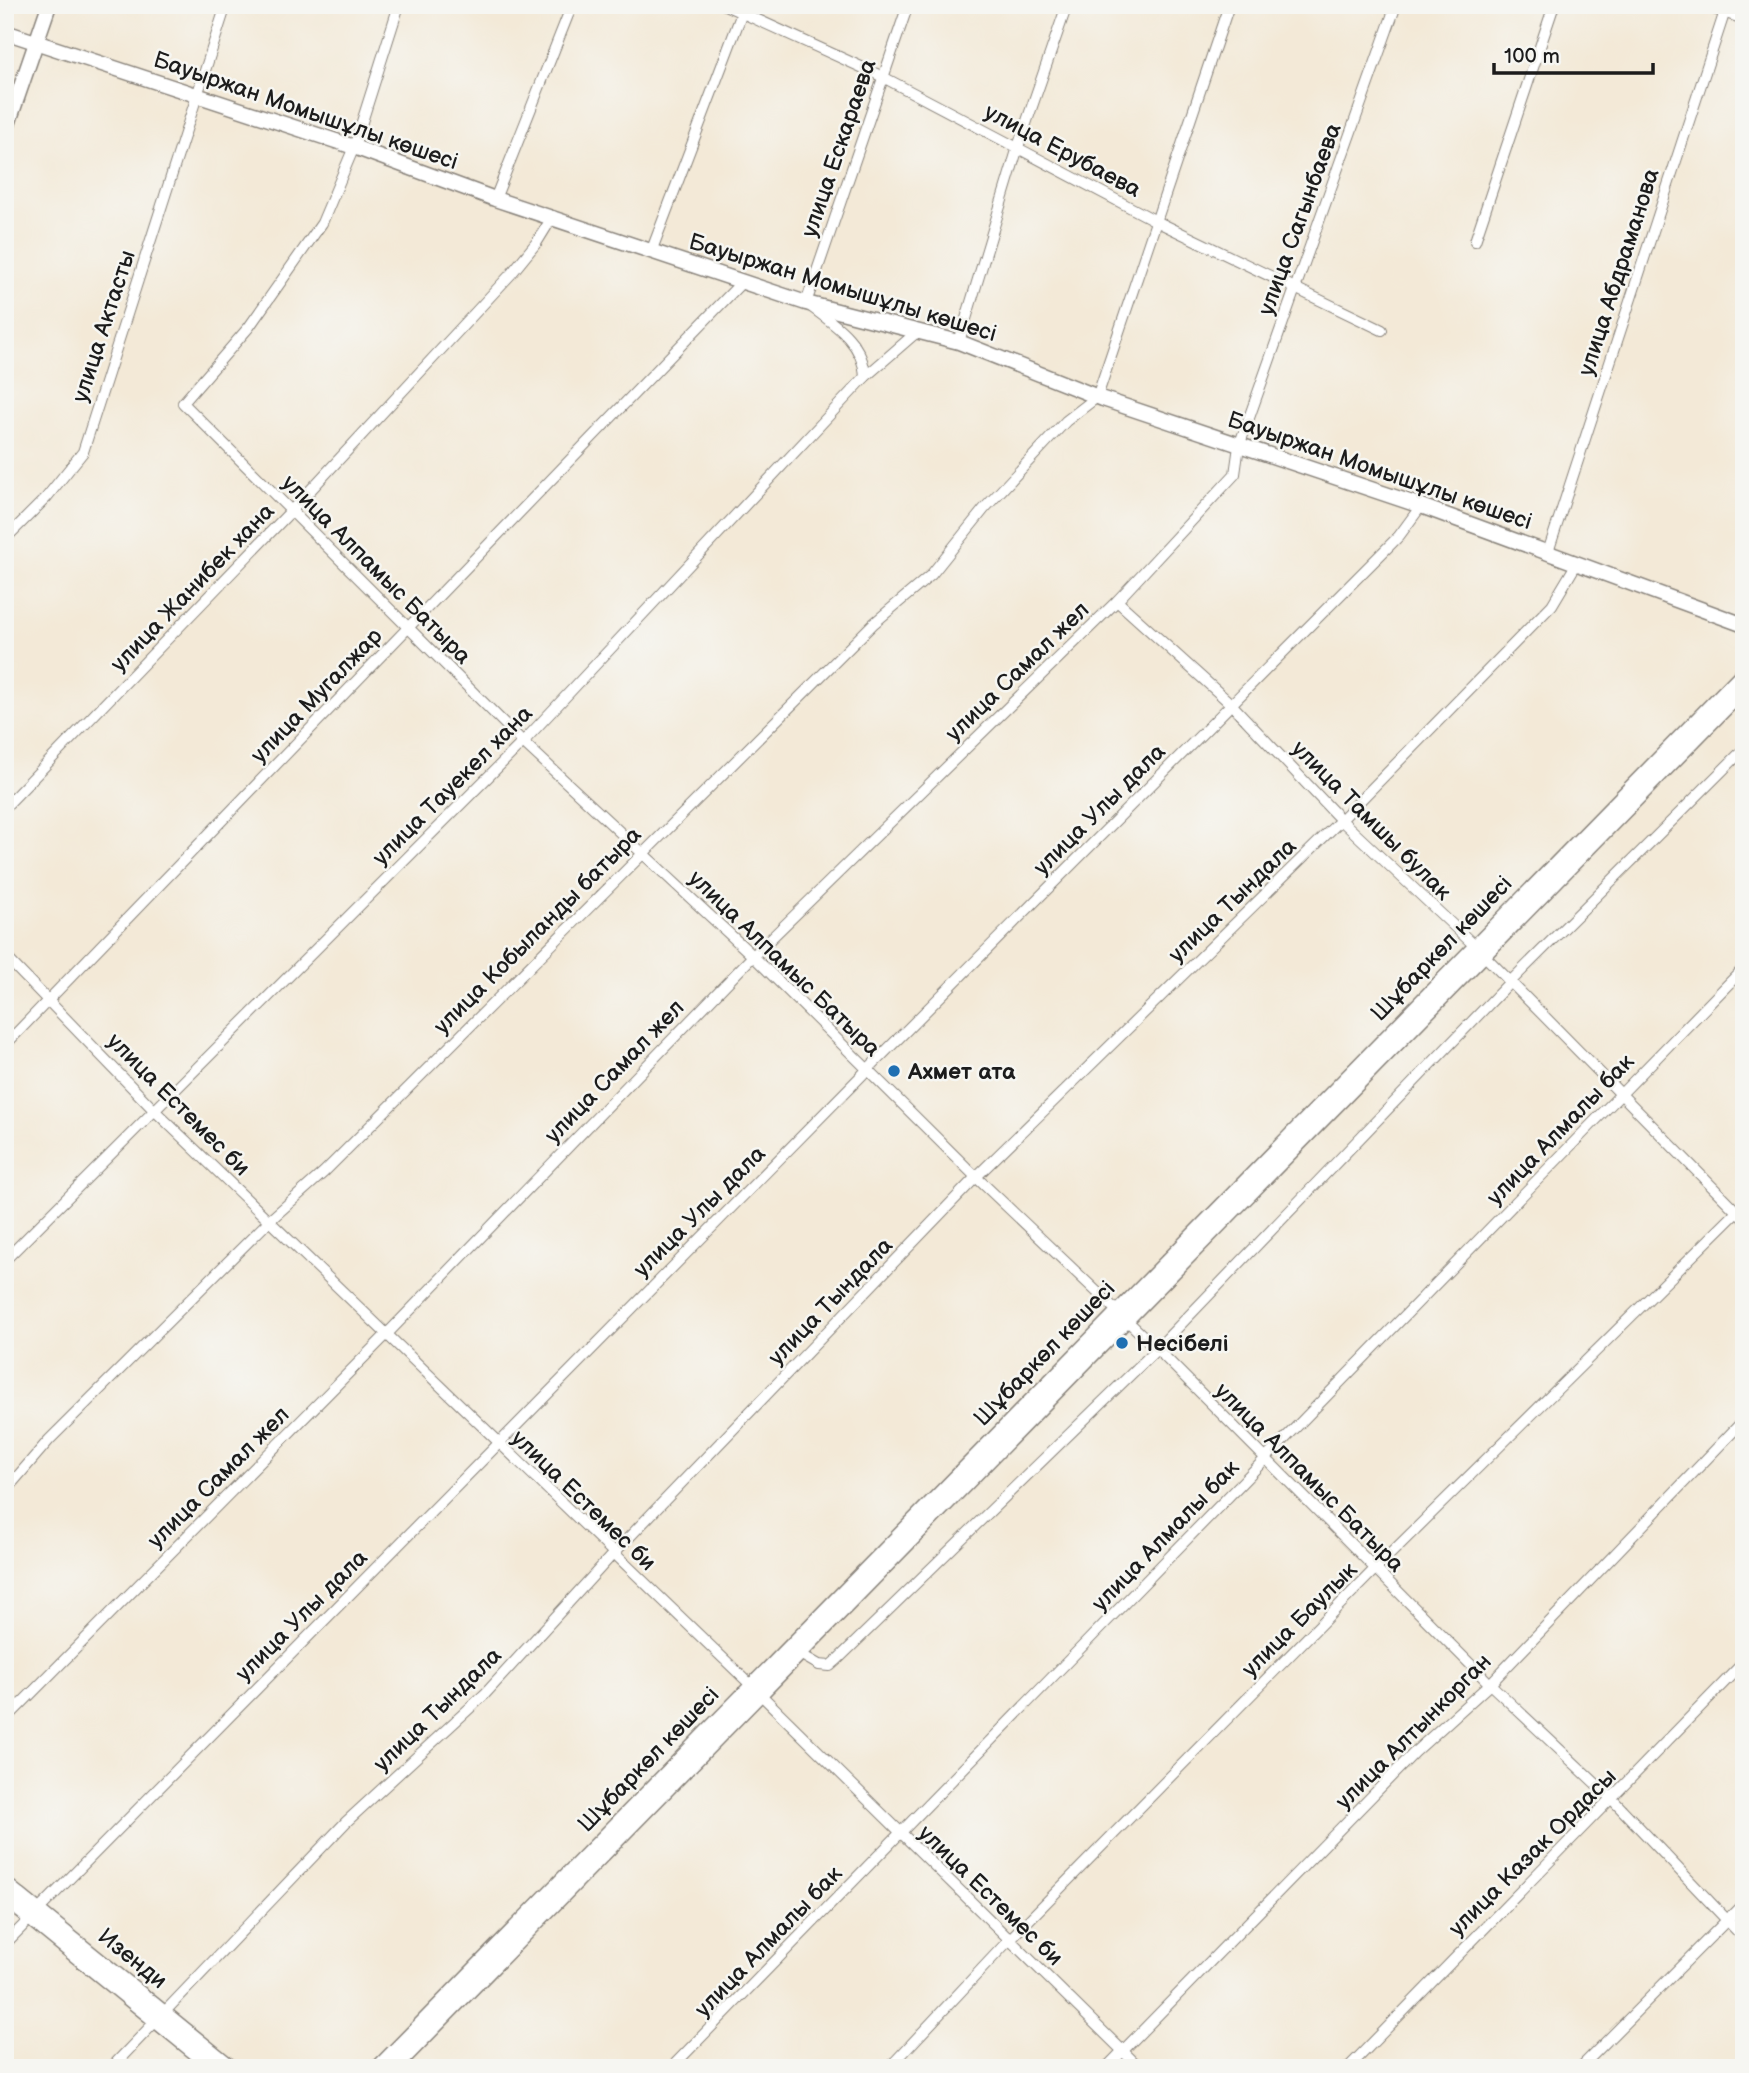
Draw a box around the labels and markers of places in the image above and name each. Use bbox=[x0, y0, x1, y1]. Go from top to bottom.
place label: Ахмет ата bbox=[907, 1058, 1016, 1086]
marker: Ахмет ата bbox=[886, 1063, 902, 1079]
place label: Несібелі bbox=[1136, 1330, 1229, 1358]
marker: Несібелі bbox=[1114, 1335, 1130, 1351]

